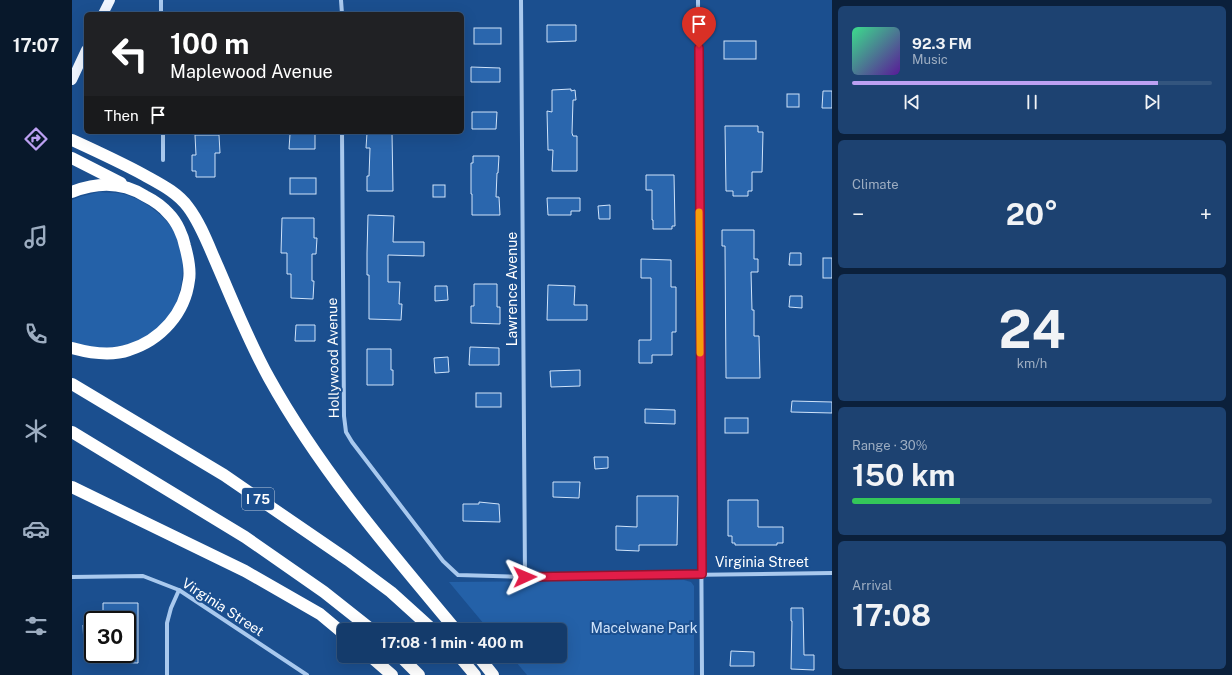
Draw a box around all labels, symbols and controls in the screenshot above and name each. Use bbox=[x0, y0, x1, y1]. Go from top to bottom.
pin bbox=[682, 7.0, 716, 48]
icon: arrive bbox=[688, 13, 710, 35]
text: 100 m bbox=[170, 27, 249, 60]
icon: left bbox=[104, 28, 156, 80]
text: 17:07 bbox=[13, 35, 59, 56]
text: 92.3 FM bbox=[912, 35, 972, 52]
text: Music bbox=[912, 52, 948, 67]
text: Maplewood Avenue bbox=[170, 61, 333, 82]
icon: previous bbox=[901, 91, 923, 113]
icon: pause bbox=[1021, 91, 1043, 113]
icon: next bbox=[1141, 91, 1163, 113]
icon: arrive bbox=[147, 104, 169, 126]
text: Then bbox=[104, 107, 139, 124]
icon: directions bbox=[22, 125, 50, 153]
text: Climate bbox=[852, 177, 899, 192]
text: 20° bbox=[1006, 196, 1058, 232]
text: − bbox=[852, 201, 864, 227]
text: + bbox=[1200, 201, 1212, 227]
icon: music bbox=[22, 223, 50, 251]
street label: Lawrence Avenue bbox=[504, 232, 520, 346]
street label: Hollywood Avenue bbox=[324, 297, 342, 418]
text: 24 bbox=[998, 299, 1066, 360]
icon: phone bbox=[22, 320, 50, 348]
text: km/h bbox=[1017, 356, 1047, 371]
icon: climate bbox=[22, 417, 50, 445]
text: Range · 30% bbox=[852, 438, 928, 453]
text: 150 km bbox=[852, 457, 955, 493]
road number: I 75 bbox=[242, 488, 274, 510]
icon: car bbox=[22, 515, 50, 543]
street label: Virginia Street bbox=[715, 554, 809, 570]
position arrow bbox=[504, 556, 546, 598]
street label: Virginia Street bbox=[179, 575, 267, 639]
text: Arrival bbox=[852, 578, 892, 593]
text: 17:08 bbox=[852, 597, 931, 633]
speed limit sign: 30 bbox=[84, 611, 136, 663]
icon: filters bbox=[22, 612, 50, 640]
park label: Macelwane Park bbox=[590, 620, 698, 636]
text: 17:08 · 1 min · 400 m bbox=[381, 634, 523, 651]

